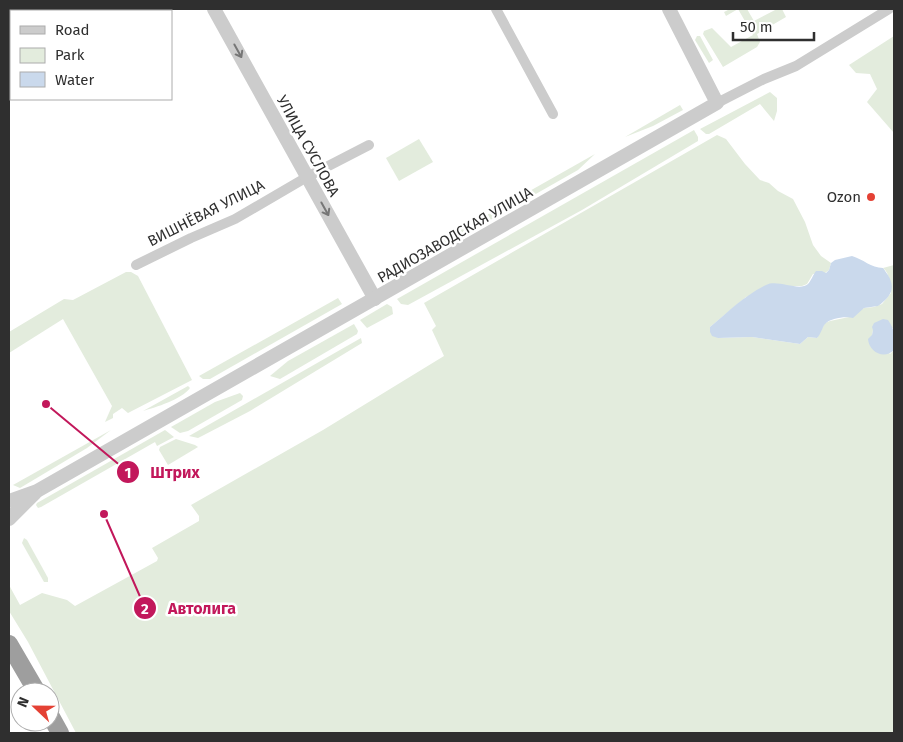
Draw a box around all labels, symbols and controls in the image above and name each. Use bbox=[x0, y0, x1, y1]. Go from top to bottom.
legend bbox=[10, 10, 172, 100]
scale bar bbox=[733, 10, 814, 42]
text: 50 m bbox=[740, 18, 773, 36]
text: Road bbox=[55, 21, 90, 39]
one-way arrow bbox=[233, 44, 243, 58]
text: Park bbox=[55, 46, 85, 64]
text: Water bbox=[55, 71, 94, 89]
street label: УЛИЦА СУСЛОВА bbox=[273, 92, 343, 200]
street label: ВИШНЁВАЯ УЛИЦА bbox=[145, 176, 268, 250]
street label: РАДИОЗАВОДСКАЯ УЛИЦА bbox=[374, 183, 536, 287]
place label: Ozon bbox=[827, 188, 861, 206]
marker: Ozon bbox=[865, 191, 877, 203]
one-way arrow bbox=[320, 201, 330, 216]
callout: Штрих bbox=[115, 457, 210, 488]
text: Штрих bbox=[150, 463, 200, 482]
text: 1 bbox=[125, 464, 131, 482]
callout: Автолига bbox=[133, 593, 246, 624]
text: Автолига bbox=[167, 599, 236, 618]
text: 2 bbox=[141, 600, 149, 618]
north arrow bbox=[10, 682, 60, 732]
text: N bbox=[14, 695, 33, 710]

